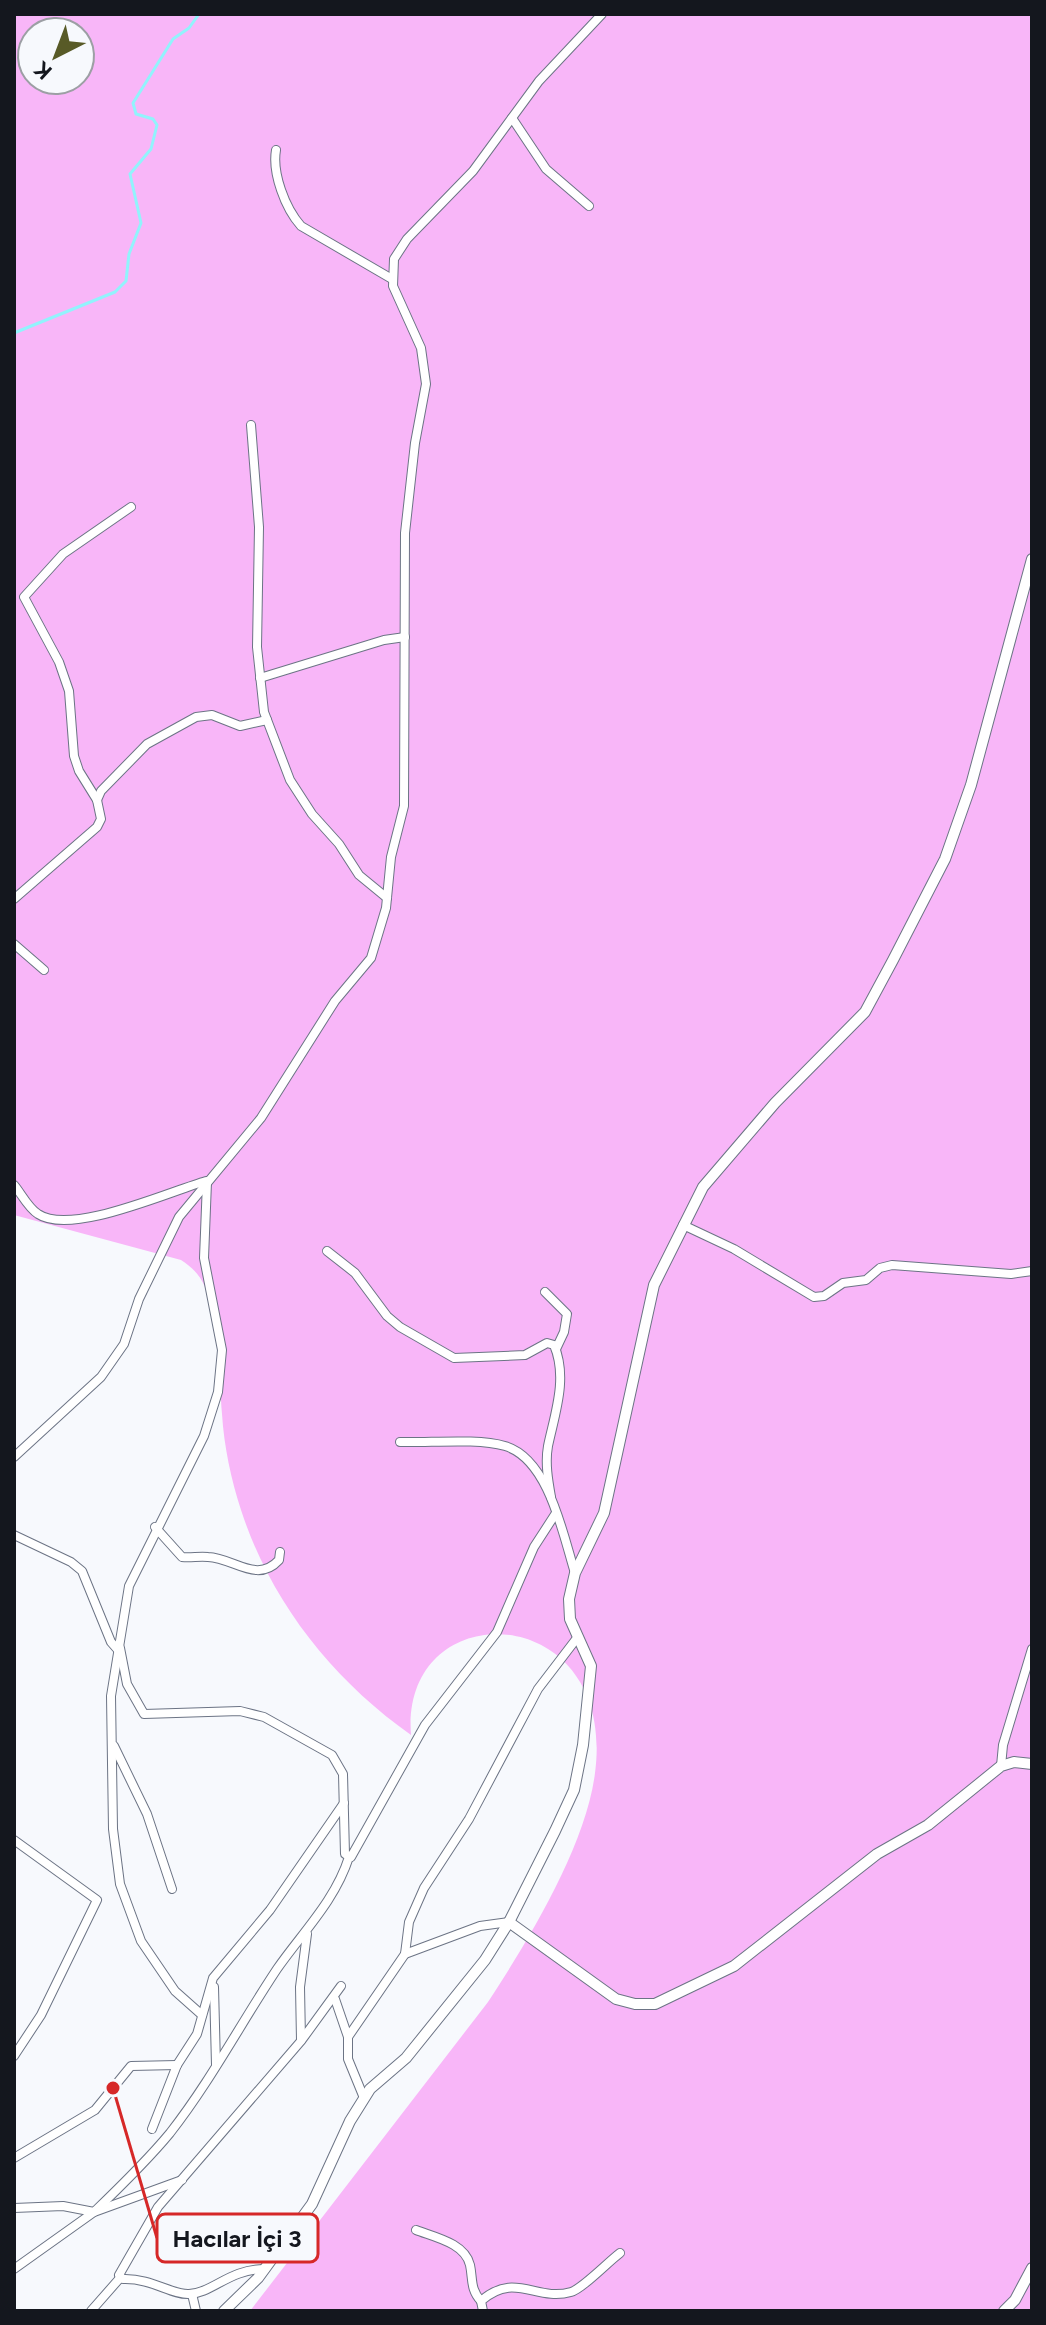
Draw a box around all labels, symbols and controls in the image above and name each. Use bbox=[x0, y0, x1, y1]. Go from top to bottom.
north arrow bbox=[16, 16, 96, 96]
text: K bbox=[28, 55, 57, 85]
callout: Hacılar İçi 3 bbox=[157, 2214, 318, 2262]
text: Hacılar İçi 3 bbox=[172, 2224, 302, 2253]

